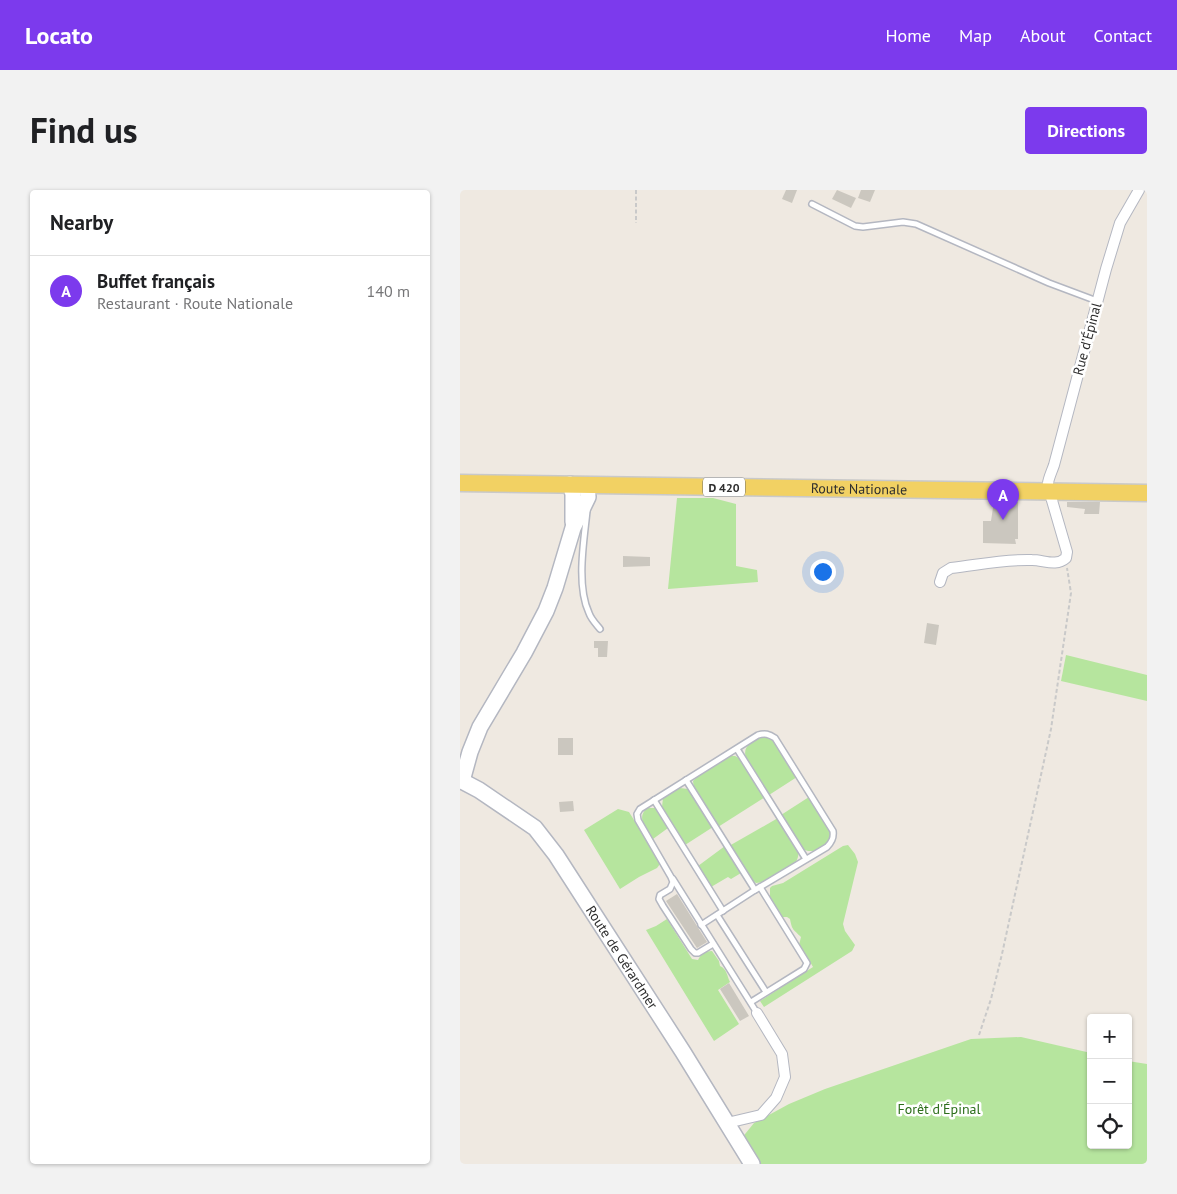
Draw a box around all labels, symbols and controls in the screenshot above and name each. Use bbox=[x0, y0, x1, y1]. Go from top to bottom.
text: Locato bbox=[25, 20, 93, 51]
text: Home bbox=[885, 24, 931, 47]
text: Map bbox=[959, 24, 992, 47]
text: About bbox=[1020, 24, 1066, 47]
text: Contact bbox=[1094, 24, 1152, 47]
text: Find us bbox=[30, 107, 138, 153]
button: Directions bbox=[1025, 107, 1147, 154]
text: Nearby bbox=[50, 209, 113, 236]
text: Buffet français bbox=[97, 269, 215, 293]
text: A bbox=[61, 281, 71, 301]
text: 140 m bbox=[367, 281, 410, 301]
text: Restaurant · Route Nationale bbox=[97, 293, 293, 313]
street label: Rue d’Épinal bbox=[1069, 301, 1105, 377]
road number: D 420 bbox=[703, 478, 745, 496]
street label: Route Nationale bbox=[811, 479, 907, 499]
pin: A bbox=[987, 479, 1019, 520]
your location bbox=[810, 559, 836, 585]
street label: Route de Gérardmer bbox=[582, 902, 662, 1013]
map controls bbox=[1087, 1014, 1132, 1149]
button: + bbox=[1087, 1014, 1132, 1059]
button: − bbox=[1087, 1059, 1132, 1104]
park label: Forêt d'Épinal bbox=[897, 1100, 981, 1118]
button: locate bbox=[1087, 1104, 1132, 1149]

